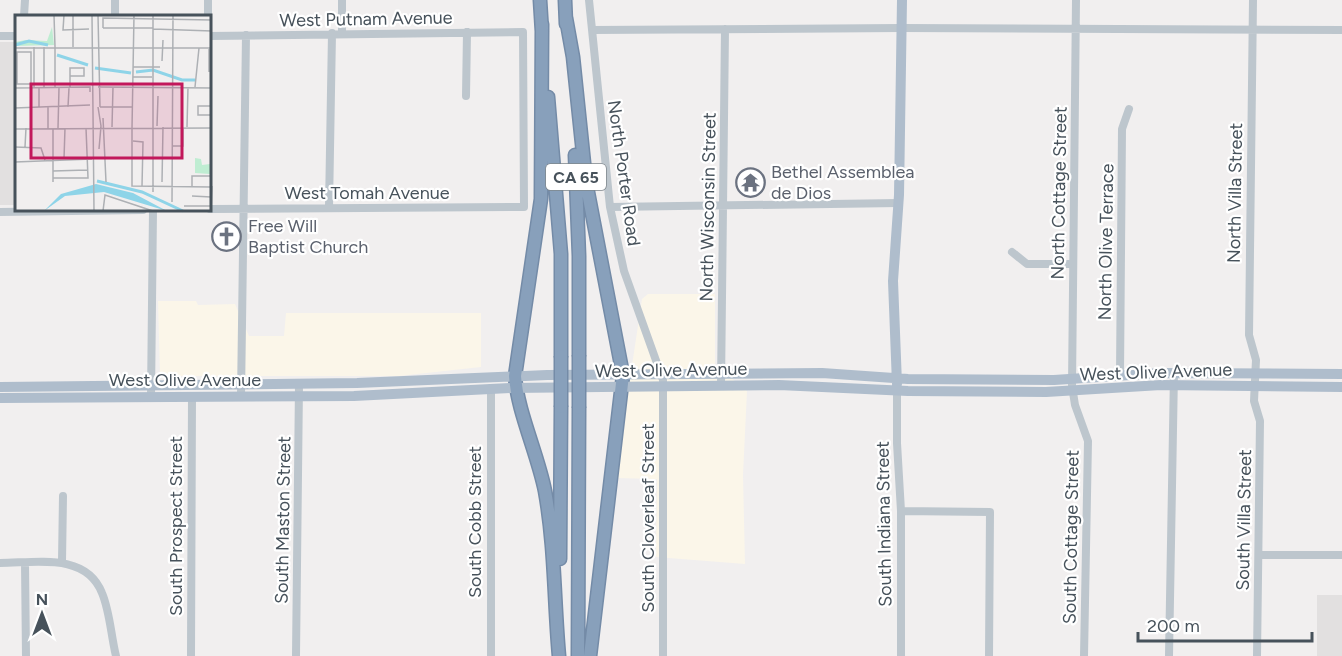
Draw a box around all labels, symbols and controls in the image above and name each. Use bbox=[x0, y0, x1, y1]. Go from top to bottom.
street label: West Putnam Avenue bbox=[279, 6, 453, 32]
inset map bbox=[15, 15, 212, 212]
street label: North Porter Road bbox=[603, 99, 645, 247]
street label: North Cottage Street bbox=[1046, 106, 1072, 280]
street label: North Wisconsin Street bbox=[695, 112, 721, 302]
street label: North Villa Street bbox=[1223, 122, 1247, 263]
place label: Bethel Assemblea de Dios bbox=[771, 161, 915, 204]
street label: North Olive Terrace bbox=[1094, 163, 1118, 321]
road number: CA 65 bbox=[546, 164, 606, 190]
temple icon: Bethel Assemblea de Dios bbox=[734, 166, 766, 198]
street label: West Tomah Avenue bbox=[284, 182, 450, 204]
place label: Free Will Baptist Church bbox=[248, 215, 368, 258]
church icon: Free Will Baptist Church bbox=[211, 220, 243, 252]
street label: West Olive Avenue bbox=[595, 358, 748, 382]
street label: West Olive Avenue bbox=[1079, 358, 1233, 386]
street label: West Olive Avenue bbox=[109, 369, 261, 391]
street label: South Cloverleaf Street bbox=[637, 423, 659, 613]
street label: South Prospect Street bbox=[165, 436, 187, 616]
street label: South Maston Street bbox=[271, 436, 295, 604]
street label: South Indiana Street bbox=[872, 441, 896, 607]
street label: South Cobb Street bbox=[464, 446, 486, 598]
street label: South Villa Street bbox=[1232, 449, 1256, 591]
street label: South Cottage Street bbox=[1058, 450, 1084, 624]
north arrow bbox=[12, 584, 72, 644]
text: N bbox=[36, 590, 48, 609]
scale bar bbox=[1138, 605, 1312, 643]
text: 200 m bbox=[1147, 615, 1200, 637]

